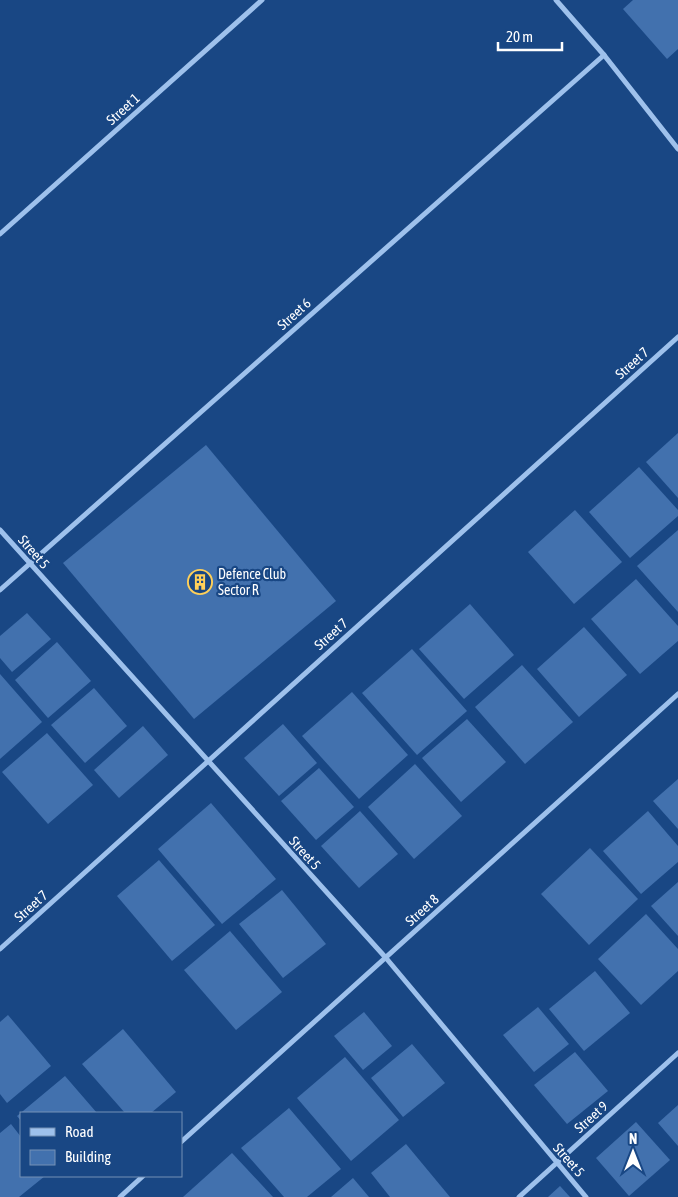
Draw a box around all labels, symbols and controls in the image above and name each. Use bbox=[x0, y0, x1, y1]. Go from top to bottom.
scale bar bbox=[498, 20, 562, 52]
text: 20 m bbox=[506, 28, 533, 45]
street label: Street 1 bbox=[103, 90, 143, 128]
street label: Street 6 bbox=[274, 295, 314, 333]
street label: Street 7 bbox=[612, 344, 652, 382]
street label: Street 5 bbox=[15, 532, 53, 572]
place label: Defence Club Sector R bbox=[218, 566, 286, 598]
building icon: Defence Club Sector R bbox=[187, 569, 213, 595]
street label: Street 7 bbox=[311, 615, 351, 653]
street label: Street 5 bbox=[286, 833, 324, 873]
street label: Street 7 bbox=[11, 887, 51, 925]
street label: Street 8 bbox=[402, 891, 442, 929]
street label: Street 9 bbox=[571, 1098, 611, 1136]
legend bbox=[20, 1112, 182, 1177]
text: Road bbox=[65, 1123, 94, 1140]
north arrow bbox=[608, 1127, 658, 1177]
text: N bbox=[629, 1131, 637, 1147]
street label: Street 5 bbox=[550, 1140, 588, 1180]
text: Building bbox=[65, 1148, 111, 1165]

